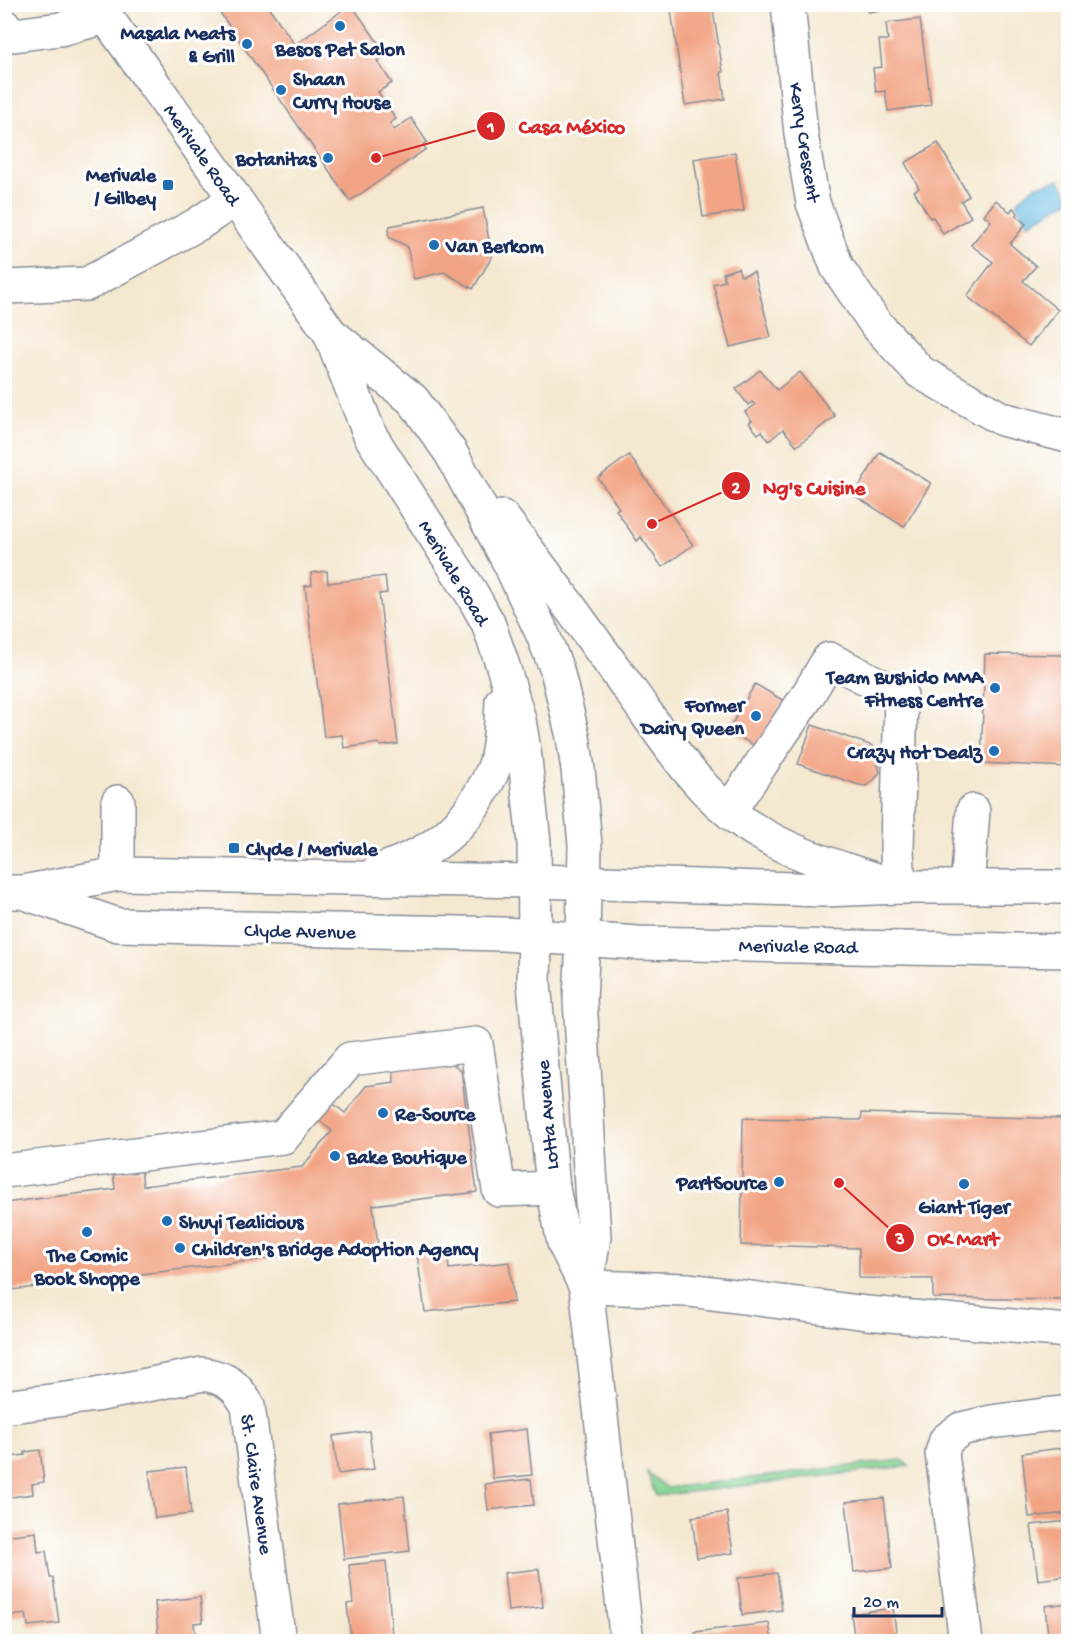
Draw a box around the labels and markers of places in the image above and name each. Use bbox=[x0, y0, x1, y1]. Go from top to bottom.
marker: Besos Pet Salon bbox=[333, 19, 347, 33]
place label: Masala Meats & Grill bbox=[120, 24, 237, 70]
marker: Masala Meats & Grill bbox=[240, 37, 254, 51]
place label: Besos Pet Salon bbox=[274, 40, 405, 63]
place label: Shaan Curry House bbox=[292, 70, 392, 116]
marker: Shaan Curry House bbox=[274, 83, 288, 97]
callout: Casa México bbox=[476, 107, 637, 146]
place label: Botanitas bbox=[235, 150, 318, 173]
marker: Botanitas bbox=[321, 151, 335, 165]
place label: Merivale / Gilbey bbox=[86, 166, 157, 212]
marker: Merivale / Gilbey bbox=[161, 178, 175, 192]
place label: Van Berkom bbox=[445, 237, 544, 260]
marker: Van Berkom bbox=[427, 238, 441, 252]
callout: Ng's Cuisine bbox=[721, 467, 877, 506]
place label: Team Bushido MMA Fitness Centre bbox=[825, 668, 985, 714]
marker: Team Bushido MMA Fitness Centre bbox=[988, 681, 1002, 695]
place label: Former Dairy Queen bbox=[639, 696, 746, 742]
marker: Former Dairy Queen bbox=[749, 709, 763, 723]
place label: Crazy Hot Dealz bbox=[846, 743, 983, 766]
marker: Crazy Hot Dealz bbox=[987, 744, 1001, 758]
place label: Clyde / Merivale bbox=[245, 840, 378, 863]
marker: Clyde / Merivale bbox=[227, 841, 241, 855]
place label: Re-Source bbox=[394, 1105, 476, 1128]
marker: Re-Source bbox=[376, 1106, 390, 1120]
place label: Bake Boutique bbox=[346, 1148, 467, 1171]
marker: Bake Boutique bbox=[328, 1149, 342, 1163]
place label: PartSource bbox=[675, 1174, 768, 1197]
marker: PartSource bbox=[772, 1175, 786, 1189]
marker: Giant Tiger bbox=[957, 1177, 971, 1191]
place label: Giant Tiger bbox=[918, 1198, 1012, 1221]
place label: Shuyi Tealicious bbox=[179, 1213, 305, 1236]
marker: Shuyi Tealicious bbox=[160, 1214, 174, 1228]
callout: OK Mart bbox=[885, 1218, 1010, 1257]
marker: The Comic Book Shoppe bbox=[80, 1225, 94, 1239]
place label: Children's Bridge Adoption Agency bbox=[191, 1240, 479, 1263]
marker: Children's Bridge Adoption Agency bbox=[173, 1241, 187, 1255]
place label: The Comic Book Shoppe bbox=[33, 1246, 140, 1292]

